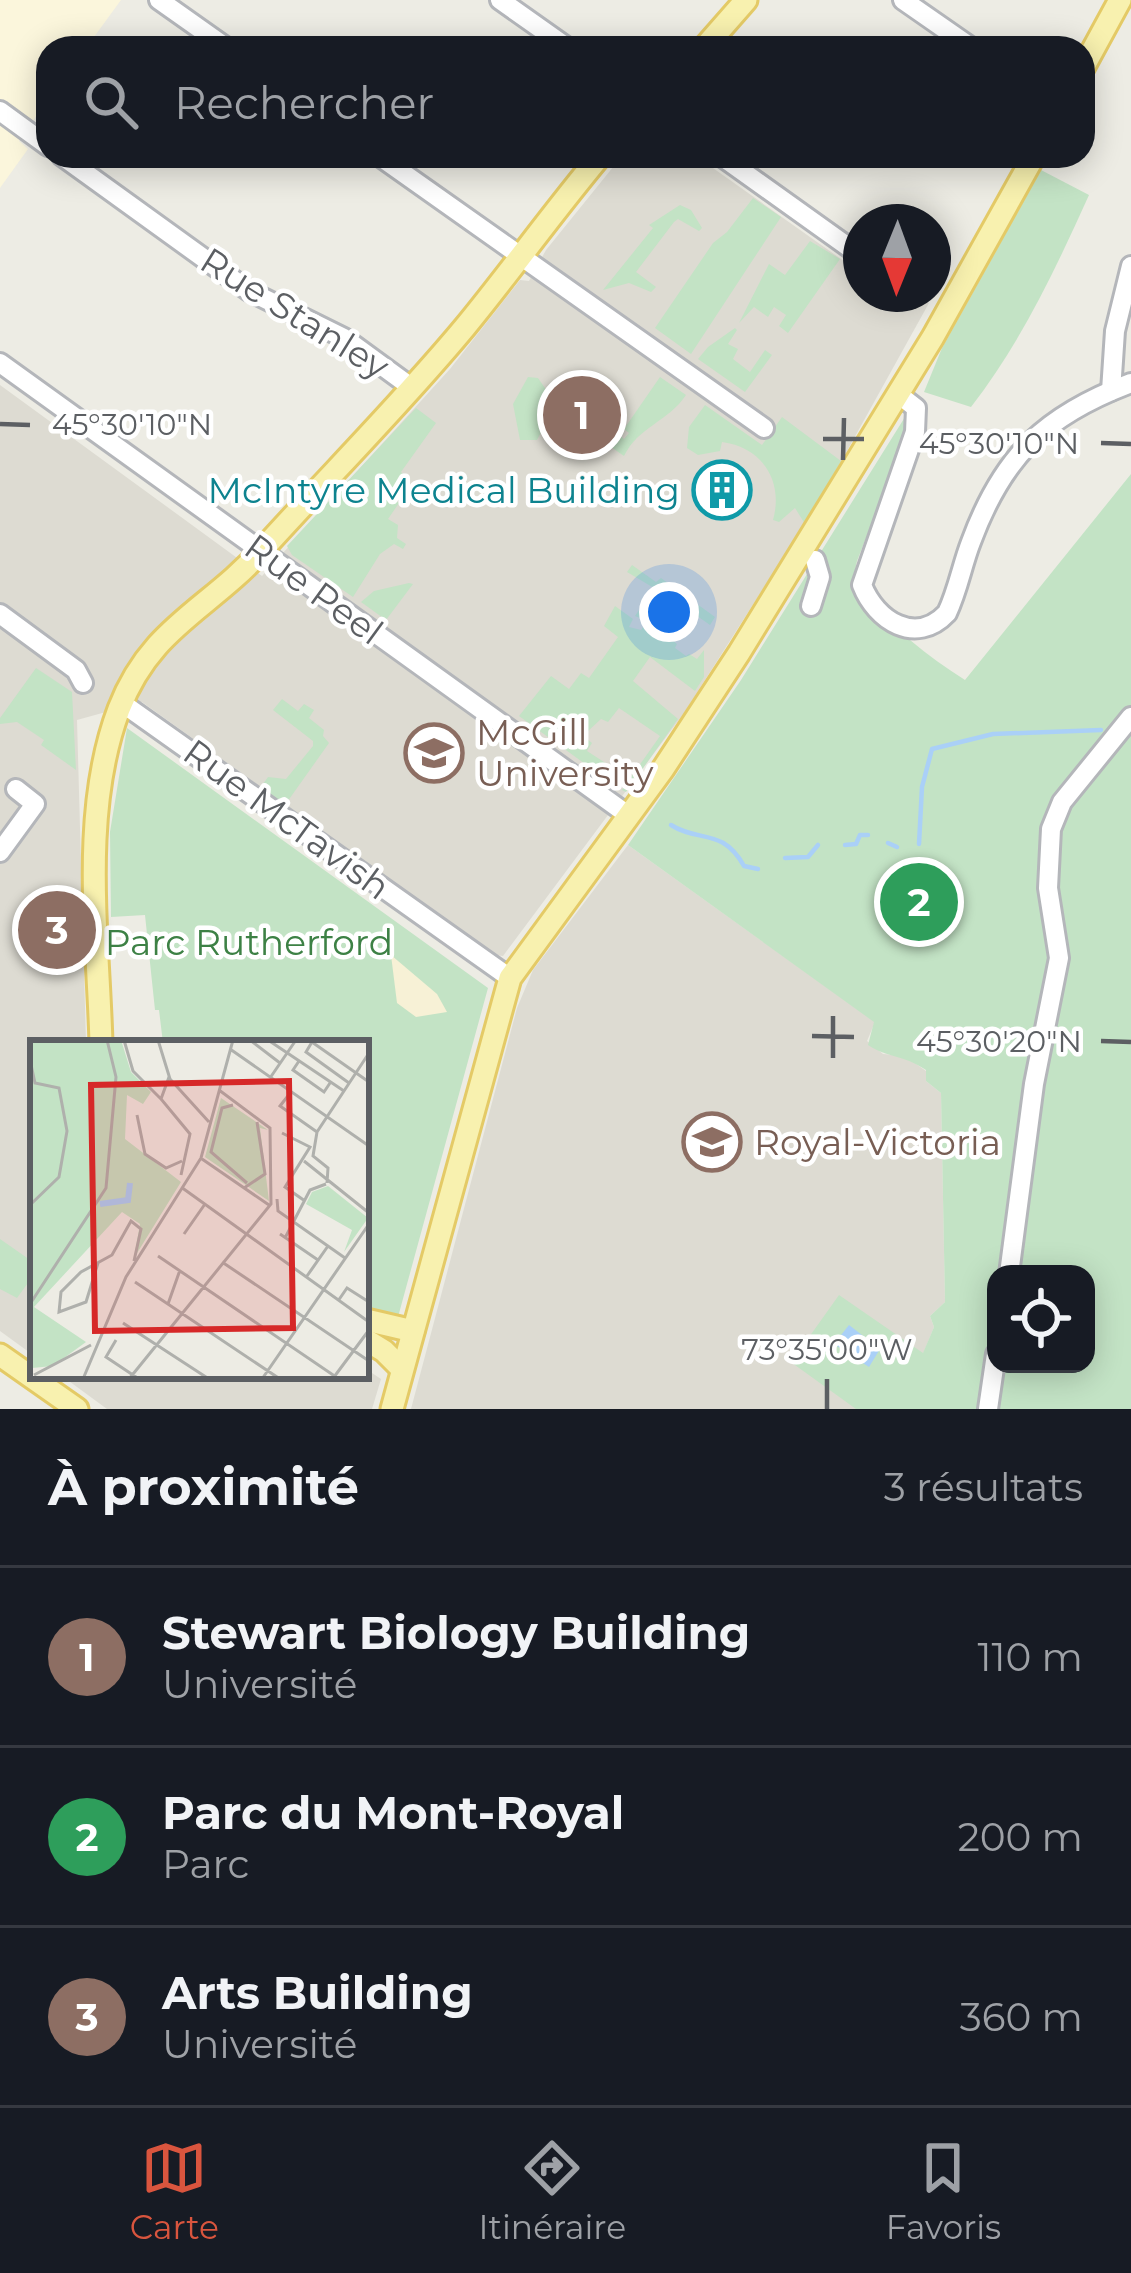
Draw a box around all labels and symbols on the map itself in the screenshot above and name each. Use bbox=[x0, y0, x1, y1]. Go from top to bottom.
north arrow bbox=[843, 204, 951, 312]
street label: Rue Stanley bbox=[193, 238, 398, 389]
pin: 1 bbox=[543, 370, 621, 460]
text: 45°30'10"N bbox=[52, 406, 212, 443]
text: 45°30'10"N bbox=[919, 425, 1079, 462]
building icon: McIntyre Medical Building bbox=[691, 459, 753, 521]
place label: McIntyre Medical Building bbox=[208, 468, 680, 512]
street label: Rue Peel bbox=[236, 524, 392, 654]
your location bbox=[639, 582, 699, 642]
place label: McGill University bbox=[476, 710, 654, 795]
school or university icon: McGill University bbox=[403, 722, 465, 784]
street label: Rue McTavish bbox=[175, 729, 399, 909]
pin: 2 bbox=[880, 857, 958, 947]
pin: 3 bbox=[18, 885, 96, 975]
park label: Parc Rutherford bbox=[105, 920, 393, 964]
text: 45°30'20"N bbox=[916, 1023, 1082, 1060]
inset map bbox=[30, 1040, 369, 1379]
school or university icon: Royal-Victoria bbox=[681, 1111, 743, 1173]
place label: Royal-Victoria bbox=[754, 1120, 1001, 1164]
text: 73°35'00"W bbox=[741, 1331, 913, 1368]

